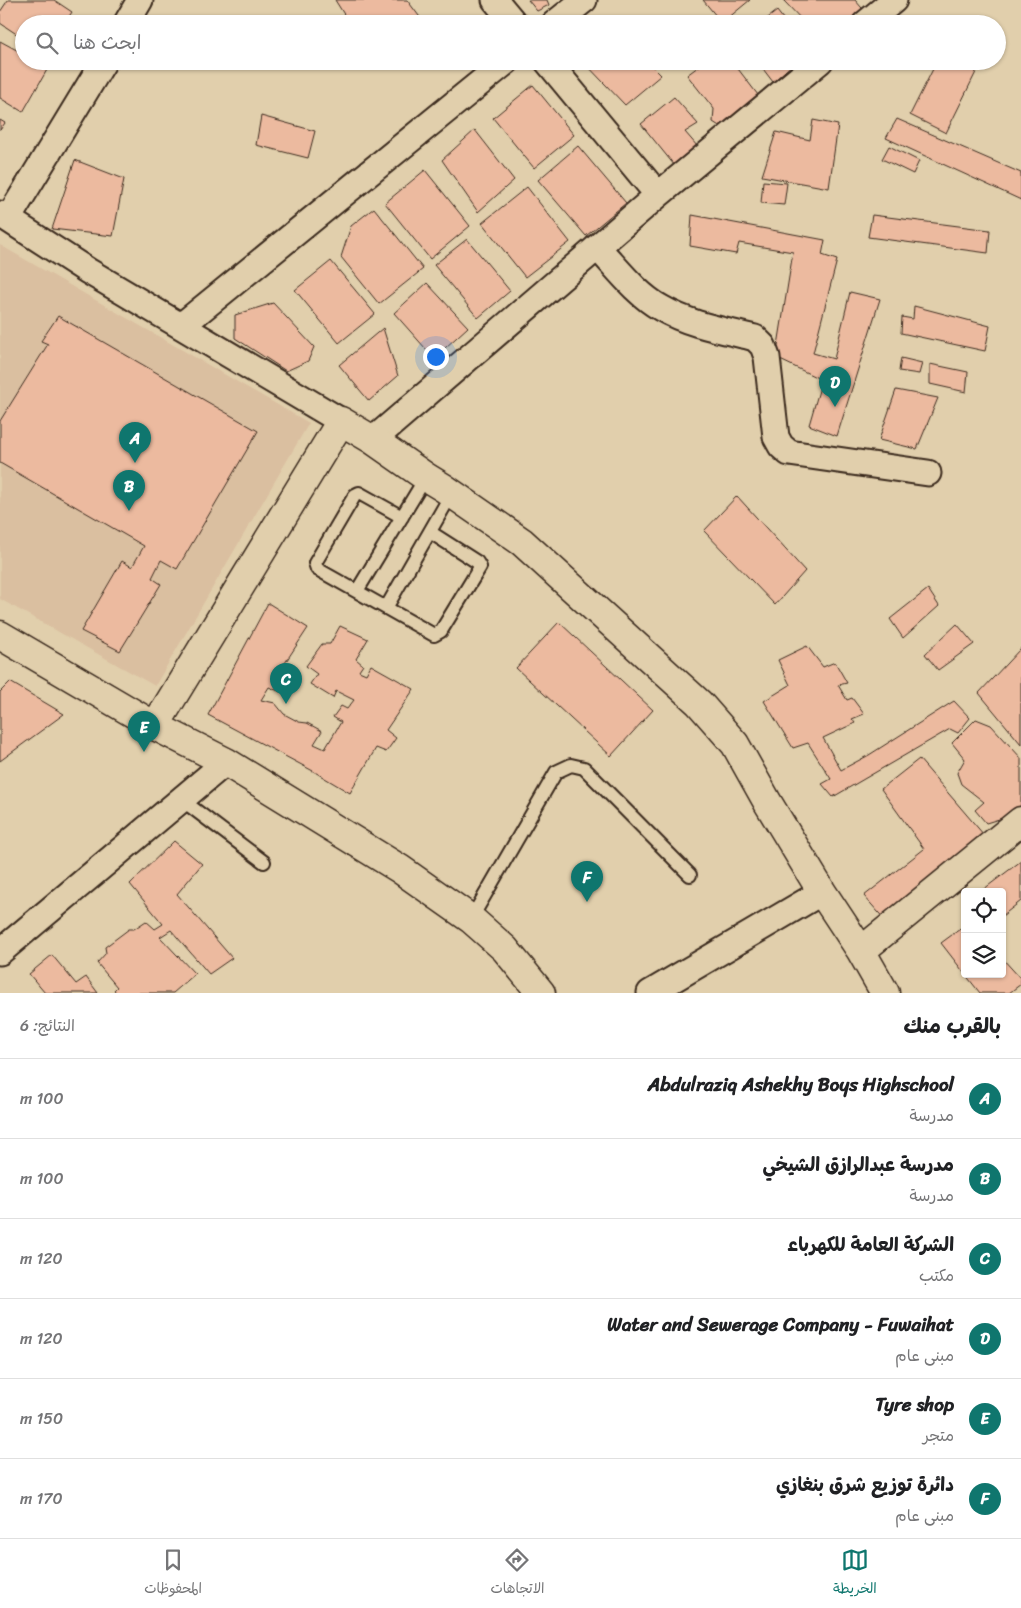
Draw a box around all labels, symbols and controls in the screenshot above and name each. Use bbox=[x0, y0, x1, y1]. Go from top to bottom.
search box bbox=[15, 15, 1006, 70]
text: ابحث هنا bbox=[73, 26, 141, 59]
icon: search bbox=[33, 29, 61, 57]
your location bbox=[423, 344, 449, 370]
pin: D bbox=[819, 366, 851, 407]
pin: A bbox=[119, 422, 151, 463]
pin: B bbox=[113, 470, 145, 511]
pin: C bbox=[270, 663, 302, 704]
pin: E bbox=[128, 711, 160, 752]
pin: F bbox=[571, 861, 603, 902]
map controls bbox=[961, 888, 1006, 978]
button: locate bbox=[961, 888, 1006, 933]
button: layers bbox=[961, 933, 1006, 978]
text: بالقرب منك bbox=[903, 1007, 1001, 1045]
text: النتائج: 6 bbox=[20, 1011, 75, 1040]
text: Abdulraziq Ashekhy Boys Highschool bbox=[648, 1068, 954, 1101]
text: 100 m bbox=[20, 1084, 64, 1113]
text: A bbox=[980, 1084, 990, 1113]
text: مدرسة bbox=[909, 1101, 954, 1130]
text: مدرسة عبدالرازق الشيخي bbox=[762, 1148, 954, 1181]
text: 100 m bbox=[20, 1164, 64, 1193]
text: B bbox=[980, 1164, 990, 1193]
text: مدرسة bbox=[909, 1181, 954, 1210]
text: الشركة العامة للكهرباء bbox=[787, 1228, 954, 1261]
text: 120 m bbox=[20, 1244, 63, 1273]
text: C bbox=[980, 1244, 990, 1273]
text: مكتب bbox=[919, 1261, 954, 1290]
text: Water and Sewerage Company - Fuwaihat bbox=[607, 1308, 954, 1341]
text: 120 m bbox=[20, 1324, 63, 1353]
text: D bbox=[980, 1324, 990, 1353]
text: مبنى عام bbox=[895, 1341, 954, 1370]
text: Tyre shop bbox=[875, 1388, 954, 1421]
text: 150 m bbox=[20, 1404, 63, 1433]
text: E bbox=[981, 1404, 989, 1433]
text: متجر bbox=[923, 1421, 954, 1450]
text: دائرة توزيع شرق بنغازي bbox=[776, 1468, 954, 1501]
text: 170 m bbox=[20, 1484, 63, 1513]
text: F bbox=[981, 1484, 989, 1513]
text: مبنى عام bbox=[895, 1501, 954, 1530]
tab: المحفوظات bbox=[144, 1546, 202, 1601]
tab: الاتجاهات bbox=[490, 1546, 545, 1601]
tab: الخريطة bbox=[833, 1546, 877, 1601]

